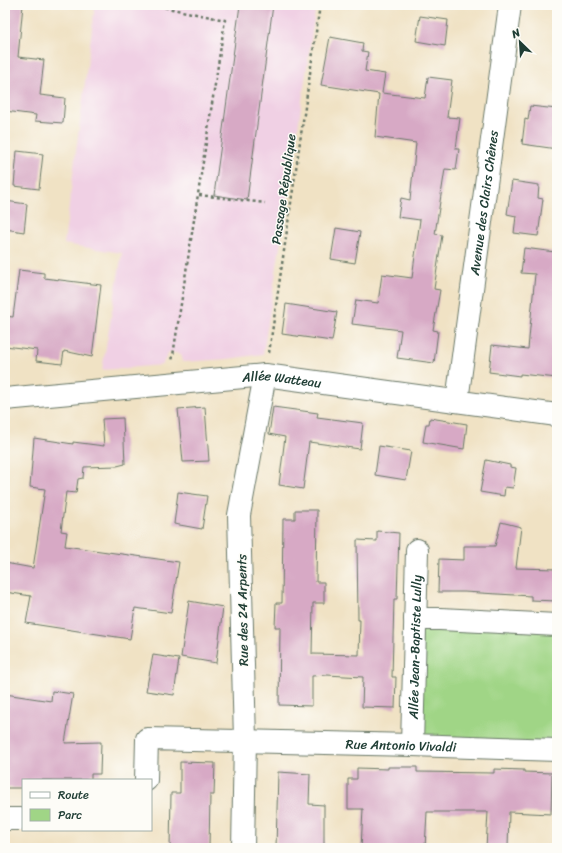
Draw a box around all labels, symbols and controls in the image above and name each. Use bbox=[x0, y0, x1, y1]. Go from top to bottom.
north arrow bbox=[500, 22, 540, 62]
text: N bbox=[508, 23, 524, 44]
street label: Avenue des Clairs Chênes bbox=[463, 128, 505, 278]
street label: Passage République bbox=[264, 132, 303, 246]
street label: Allée Watteau bbox=[240, 364, 323, 395]
street label: Rue des 24 Arpents bbox=[230, 553, 255, 666]
street label: Allée Jean-Baptiste Lully bbox=[402, 574, 428, 720]
street label: Rue Antonio Vivaldi bbox=[345, 733, 457, 759]
legend bbox=[22, 779, 152, 831]
text: Route bbox=[58, 784, 89, 806]
text: Parc bbox=[58, 804, 82, 826]

